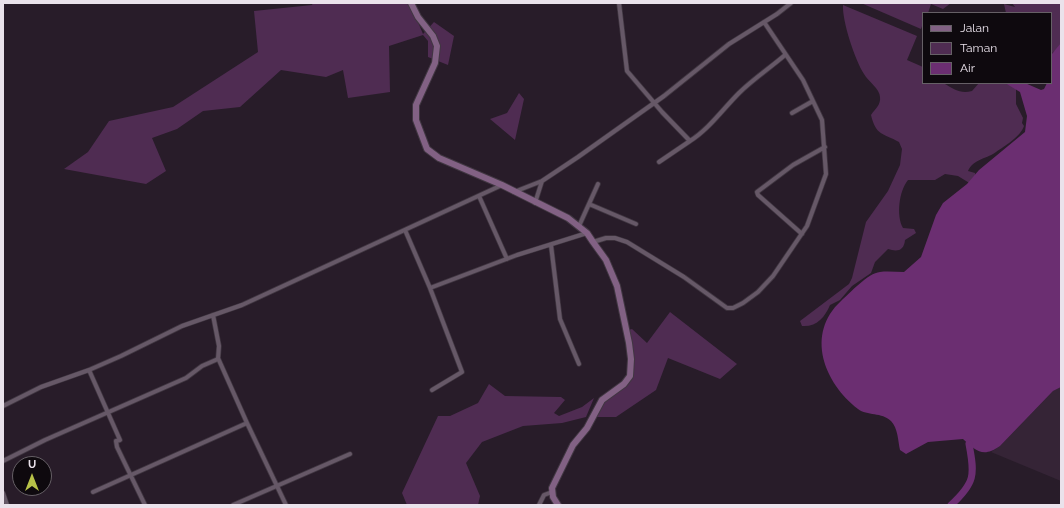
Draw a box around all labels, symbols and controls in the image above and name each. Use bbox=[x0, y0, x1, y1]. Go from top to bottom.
legend bbox=[922, 12, 1052, 84]
text: Jalan bbox=[960, 21, 989, 35]
text: Taman bbox=[960, 41, 997, 55]
text: Air bbox=[960, 61, 975, 75]
north arrow bbox=[12, 456, 52, 496]
text: U bbox=[28, 458, 36, 471]

